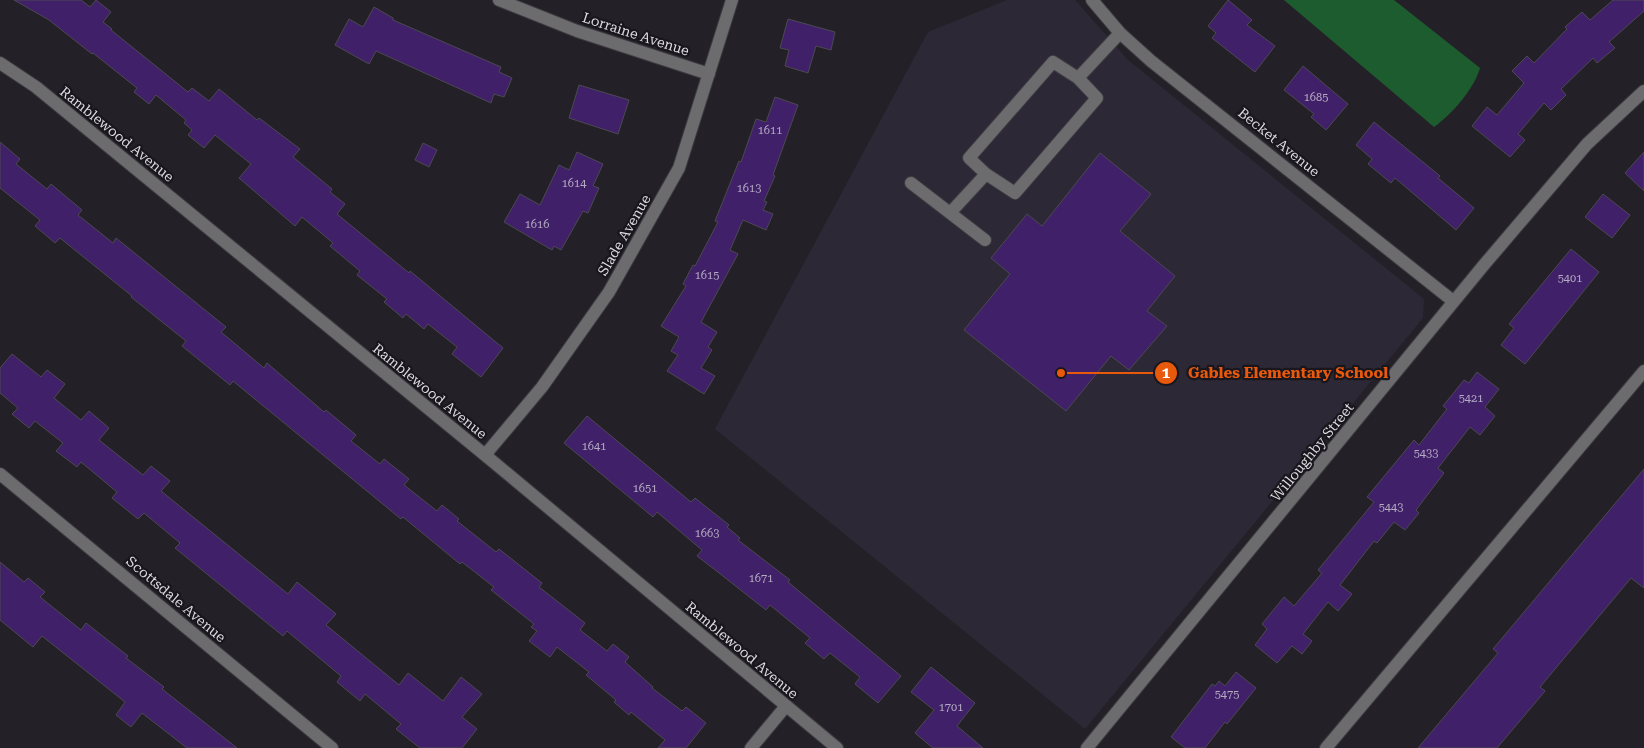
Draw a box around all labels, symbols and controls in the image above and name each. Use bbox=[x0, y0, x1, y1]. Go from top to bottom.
street label: Lorraine Avenue bbox=[581, 9, 692, 59]
street label: Ramblewood Avenue bbox=[57, 83, 177, 185]
house number: 1685 bbox=[1304, 91, 1328, 104]
street label: Becket Avenue bbox=[1235, 104, 1323, 180]
house number: 1611 bbox=[758, 124, 782, 137]
house number: 1614 bbox=[562, 177, 587, 190]
house number: 1613 bbox=[737, 182, 761, 195]
street label: Slade Avenue bbox=[594, 191, 654, 278]
house number: 1616 bbox=[525, 218, 549, 231]
house number: 1615 bbox=[695, 269, 719, 282]
house number: 5401 bbox=[1558, 272, 1582, 285]
street label: Ramblewood Avenue bbox=[370, 340, 490, 442]
callout: Gables Elementary School bbox=[1153, 358, 1399, 388]
text: 1 bbox=[1162, 364, 1171, 382]
text: Gables Elementary School bbox=[1188, 364, 1388, 382]
house number: 5421 bbox=[1459, 392, 1483, 405]
street label: Willoughby Street bbox=[1267, 400, 1357, 504]
house number: 1641 bbox=[582, 440, 606, 453]
house number: 5433 bbox=[1414, 447, 1438, 460]
house number: 1651 bbox=[633, 482, 657, 495]
house number: 5443 bbox=[1379, 501, 1403, 514]
house number: 1663 bbox=[695, 527, 719, 540]
street label: Scottsdale Avenue bbox=[123, 553, 229, 645]
house number: 1671 bbox=[749, 572, 773, 585]
street label: Ramblewood Avenue bbox=[683, 598, 802, 702]
house number: 5475 bbox=[1215, 688, 1239, 701]
house number: 1701 bbox=[939, 701, 963, 714]

